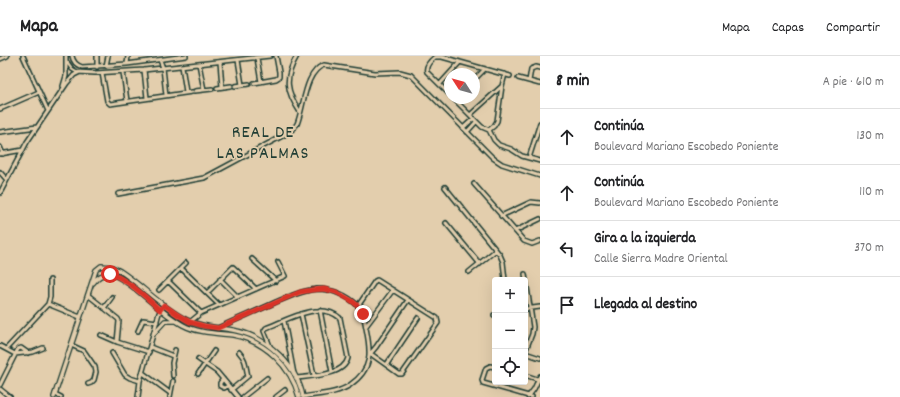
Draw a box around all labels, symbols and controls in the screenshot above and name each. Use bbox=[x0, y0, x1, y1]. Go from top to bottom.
text: Mapa bbox=[20, 14, 58, 41]
text: Mapa bbox=[722, 18, 750, 38]
text: Capas bbox=[772, 18, 804, 38]
text: Compartir bbox=[826, 18, 880, 38]
north arrow bbox=[444, 68, 480, 104]
text: 8 min bbox=[556, 70, 589, 94]
text: A pie · 610 m bbox=[823, 73, 884, 92]
text: Continúa bbox=[594, 116, 644, 138]
district label: REAL DE LAS PALMAS bbox=[217, 121, 309, 167]
icon: ahead bbox=[556, 126, 578, 148]
text: 130 m bbox=[856, 127, 884, 146]
text: Boulevard Mariano Escobedo Poniente bbox=[594, 138, 778, 157]
text: Continúa bbox=[594, 172, 644, 194]
icon: ahead bbox=[556, 182, 578, 204]
text: 110 m bbox=[859, 183, 884, 202]
text: Boulevard Mariano Escobedo Poniente bbox=[594, 194, 778, 213]
text: Gira a la izquierda bbox=[594, 228, 695, 250]
icon: left bbox=[556, 238, 578, 260]
text: 370 m bbox=[854, 239, 884, 258]
text: Calle Sierra Madre Oriental bbox=[594, 250, 728, 269]
route start bbox=[101, 265, 119, 283]
map controls bbox=[492, 277, 528, 385]
button: + bbox=[492, 277, 528, 313]
icon: arrive bbox=[556, 294, 578, 316]
text: Llegada al destino bbox=[594, 294, 697, 316]
route end bbox=[354, 305, 372, 323]
button: − bbox=[492, 313, 528, 349]
button: locate bbox=[492, 349, 528, 385]

